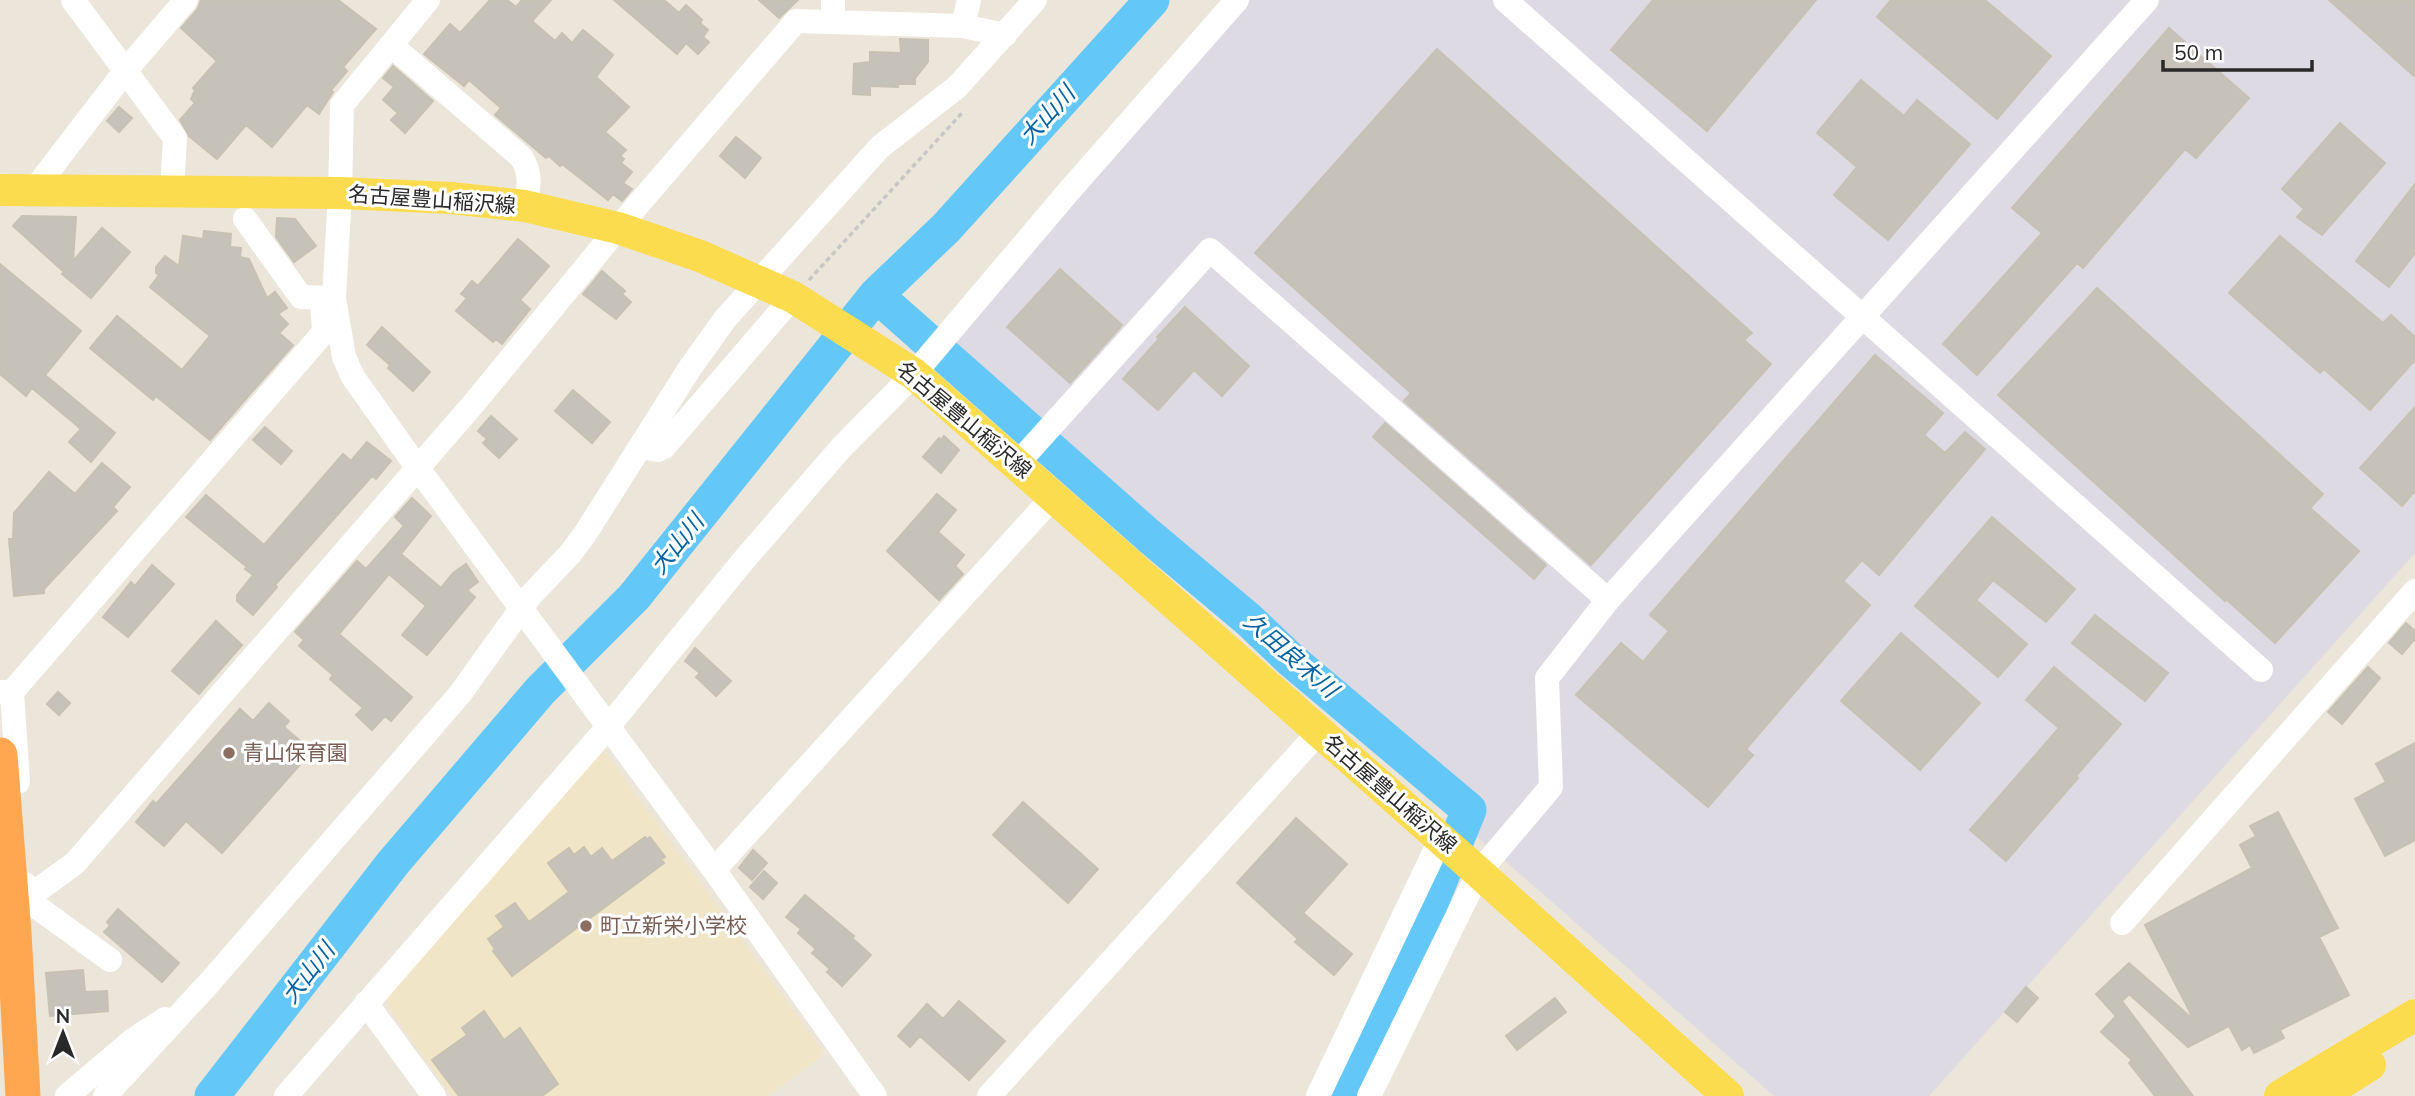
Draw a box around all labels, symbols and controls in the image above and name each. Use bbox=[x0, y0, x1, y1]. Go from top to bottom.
scale bar bbox=[2163, 28, 2312, 72]
text: 50 m bbox=[2174, 39, 2223, 65]
water label: 大山川 bbox=[1013, 77, 1082, 150]
street label: 名古屋豊山稲沢線 bbox=[347, 180, 517, 218]
street label: 名古屋豊山稲沢線 bbox=[892, 355, 1037, 483]
water label: 大山川 bbox=[644, 505, 711, 580]
water label: 久田良木川 bbox=[1238, 606, 1347, 705]
street label: 名古屋豊山稲沢線 bbox=[1319, 728, 1463, 858]
place label: 青山保育園 bbox=[243, 739, 348, 765]
marker: 青山保育園 bbox=[221, 745, 237, 761]
place label: 町立新栄小学校 bbox=[600, 912, 747, 938]
marker: 町立新栄小学校 bbox=[578, 918, 594, 934]
water label: 大山川 bbox=[275, 934, 342, 1009]
north arrow bbox=[28, 998, 98, 1068]
text: N bbox=[56, 1004, 70, 1028]

